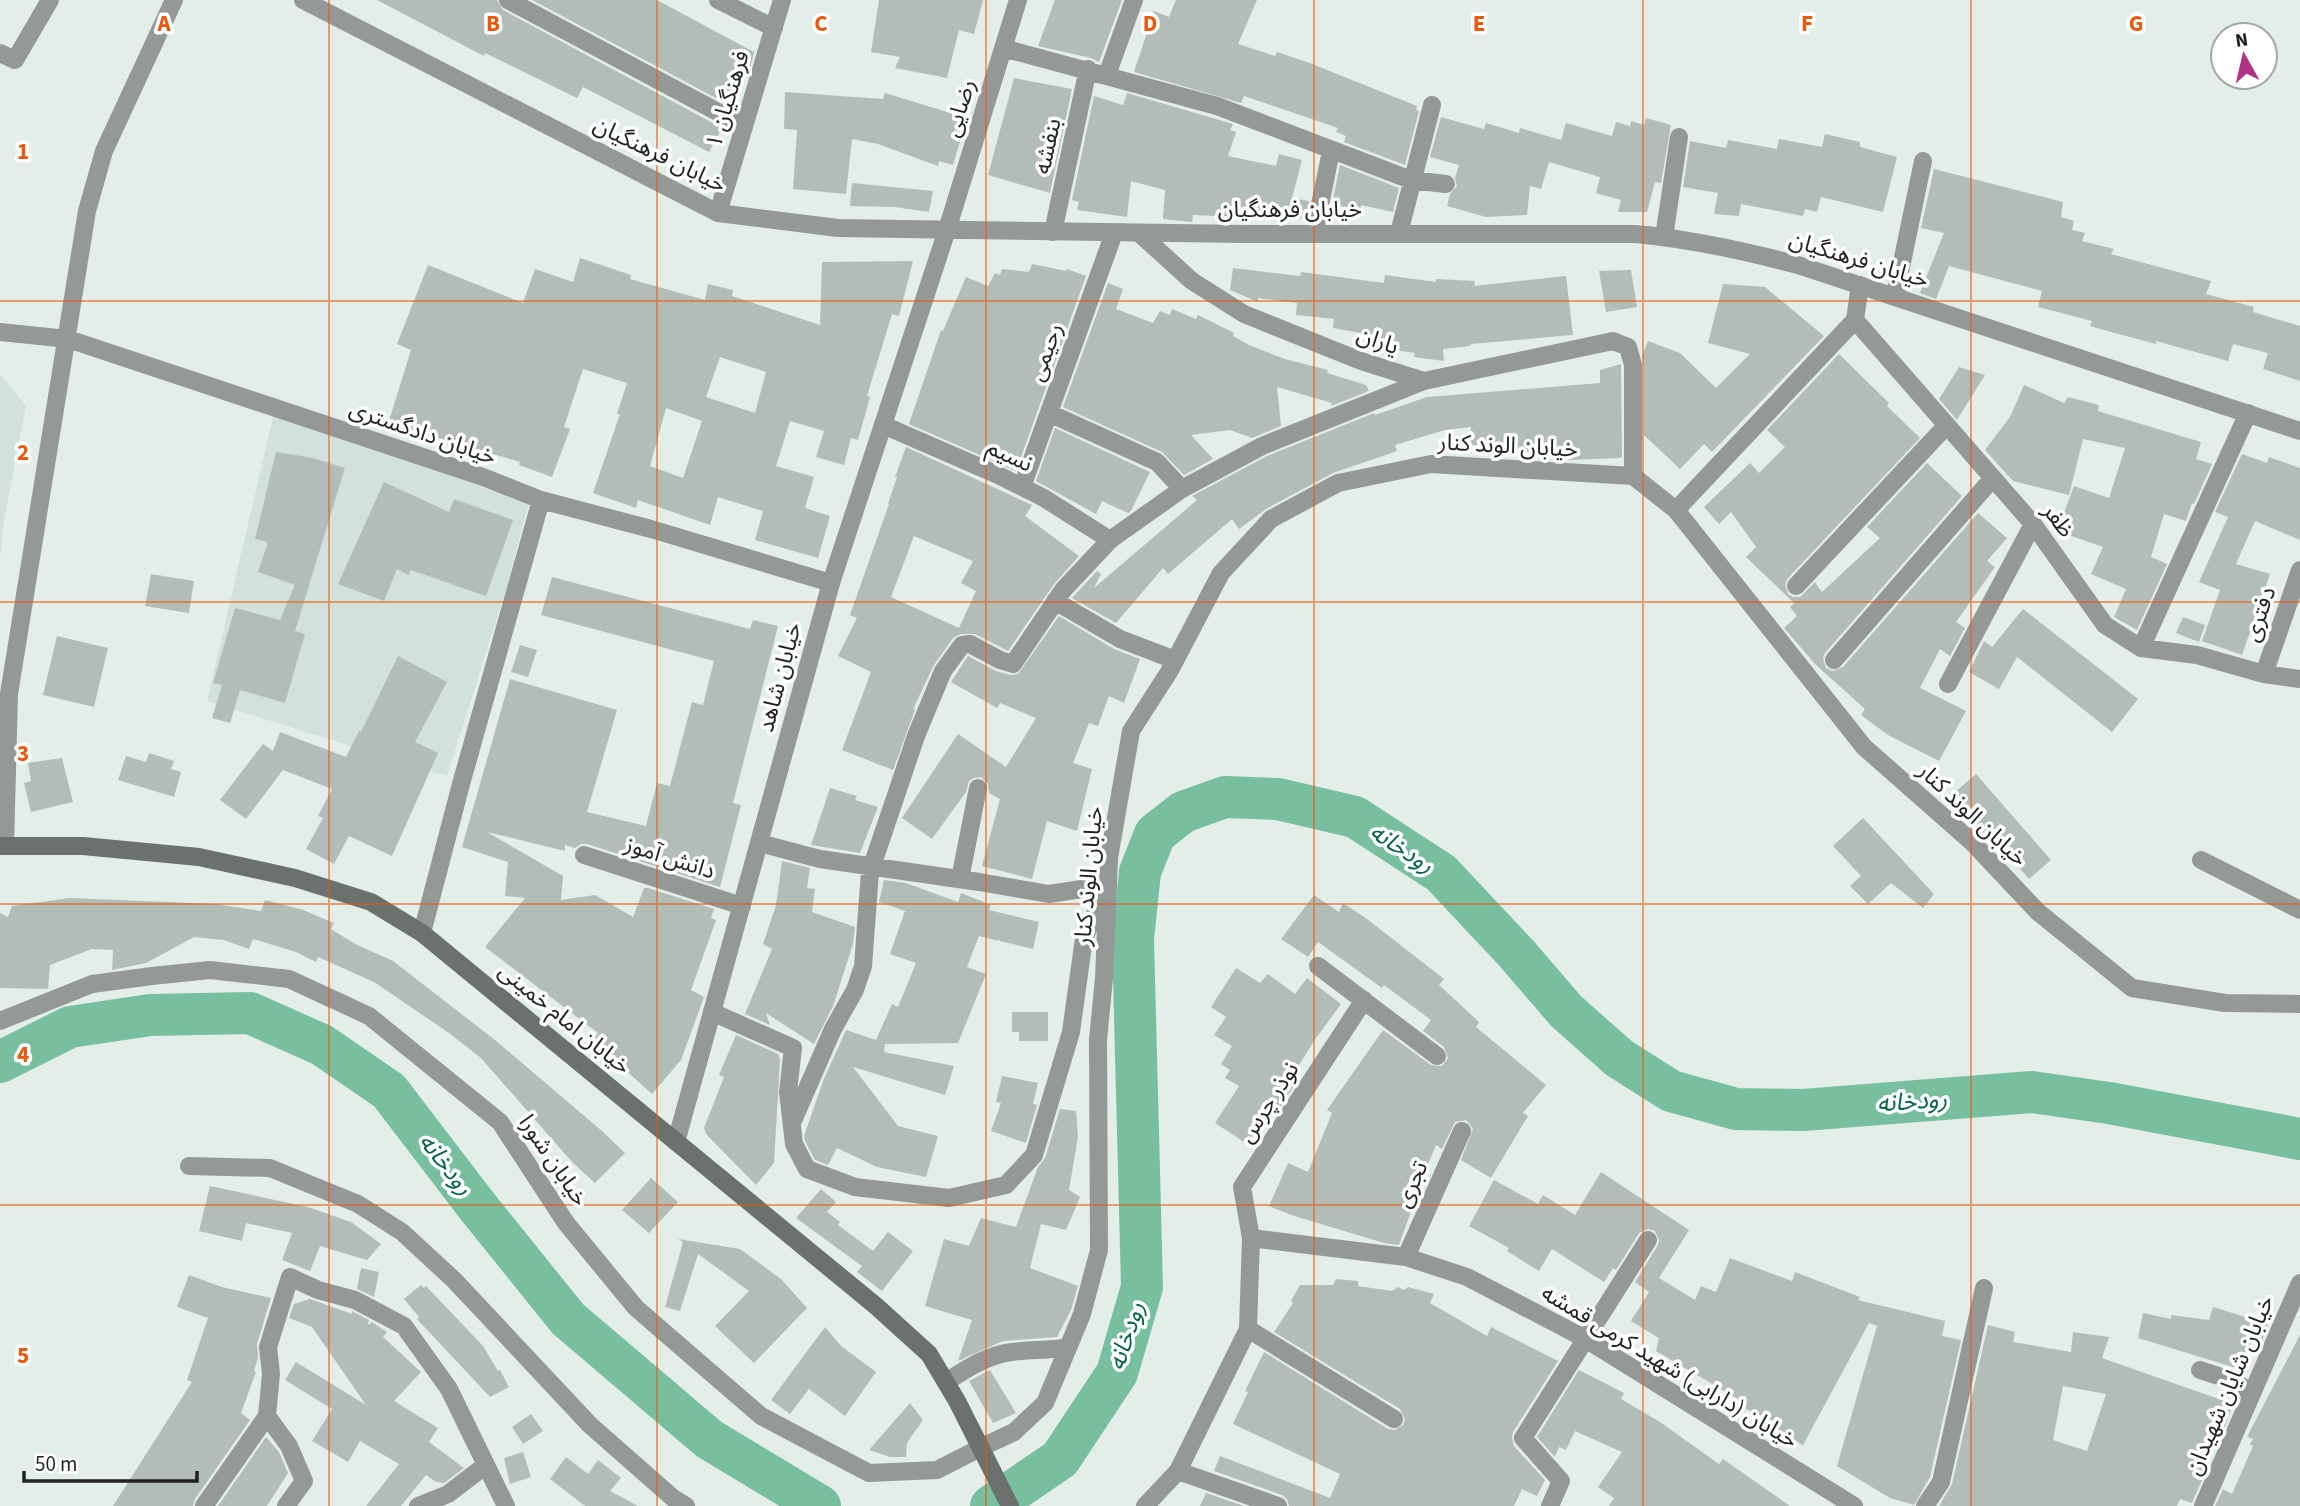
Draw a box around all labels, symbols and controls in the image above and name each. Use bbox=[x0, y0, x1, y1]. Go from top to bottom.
text: A bbox=[156, 7, 171, 40]
text: B bbox=[486, 7, 500, 40]
text: C bbox=[814, 7, 828, 40]
text: D bbox=[1143, 7, 1157, 40]
text: E bbox=[1473, 7, 1485, 40]
text: F bbox=[1801, 7, 1813, 40]
text: G bbox=[2129, 7, 2143, 40]
north arrow bbox=[2209, 21, 2279, 91]
text: N bbox=[2234, 26, 2250, 55]
street label: فرهنگیان ۱ bbox=[697, 46, 758, 152]
street label: رضایی bbox=[935, 75, 984, 141]
street label: خیابان فرهنگیان bbox=[588, 108, 732, 201]
street label: بنفشه bbox=[1026, 115, 1069, 177]
text: 1 bbox=[17, 135, 29, 168]
street label: خیابان فرهنگیان bbox=[1218, 193, 1362, 226]
street label: خیابان فرهنگیان bbox=[1785, 223, 1933, 296]
street label: رحیمی bbox=[1020, 318, 1071, 386]
street label: یاران bbox=[1352, 318, 1403, 363]
street label: خیابان دادگستری bbox=[345, 392, 501, 473]
street label: خیابان الوند کنار bbox=[1436, 425, 1579, 466]
street label: نسیم bbox=[981, 431, 1038, 480]
text: 2 bbox=[17, 436, 29, 469]
street label: ظفر bbox=[2034, 495, 2083, 545]
street label: دفتری bbox=[2235, 582, 2284, 646]
street label: خیابان شاهد bbox=[749, 619, 810, 736]
text: 3 bbox=[17, 737, 29, 770]
street label: خیابان الوند کنار bbox=[1910, 754, 2035, 874]
street label: خیابان الوند کنار bbox=[1066, 805, 1111, 948]
water label: رودخانه bbox=[1363, 815, 1441, 882]
street label: دانش آموز bbox=[619, 827, 719, 888]
street label: خیابان امام خمینی bbox=[491, 955, 638, 1083]
text: 4 bbox=[17, 1038, 29, 1071]
street label: نوذر چرس bbox=[1230, 1055, 1307, 1149]
water label: رودخانه bbox=[1876, 1082, 1948, 1121]
street label: خیابان شورا bbox=[511, 1108, 596, 1213]
water label: رودخانه bbox=[410, 1126, 481, 1203]
street label: تجری bbox=[1387, 1155, 1436, 1213]
street label: خیابان (دارابی) شهید کرمی قمشه bbox=[1535, 1277, 1804, 1456]
street label: خیابان شایان شهیدان bbox=[2177, 1290, 2282, 1480]
water label: رودخانه bbox=[1099, 1297, 1154, 1375]
text: 5 bbox=[17, 1339, 29, 1372]
scale bar bbox=[24, 1440, 198, 1484]
text: 50 m bbox=[35, 1449, 77, 1479]

